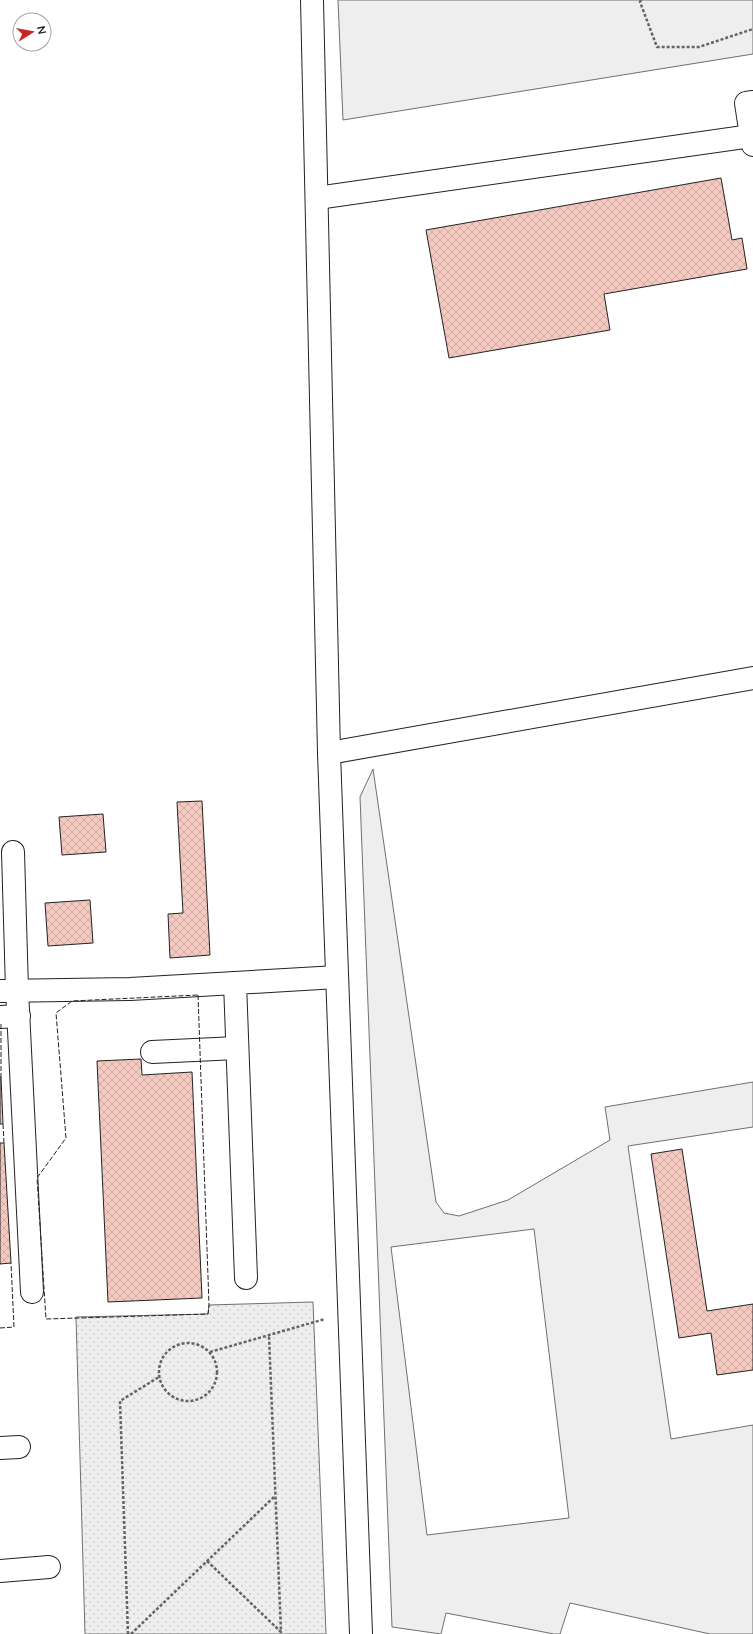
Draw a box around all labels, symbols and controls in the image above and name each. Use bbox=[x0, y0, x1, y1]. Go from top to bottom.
north arrow bbox=[12, 12, 52, 52]
text: N bbox=[34, 25, 49, 36]

